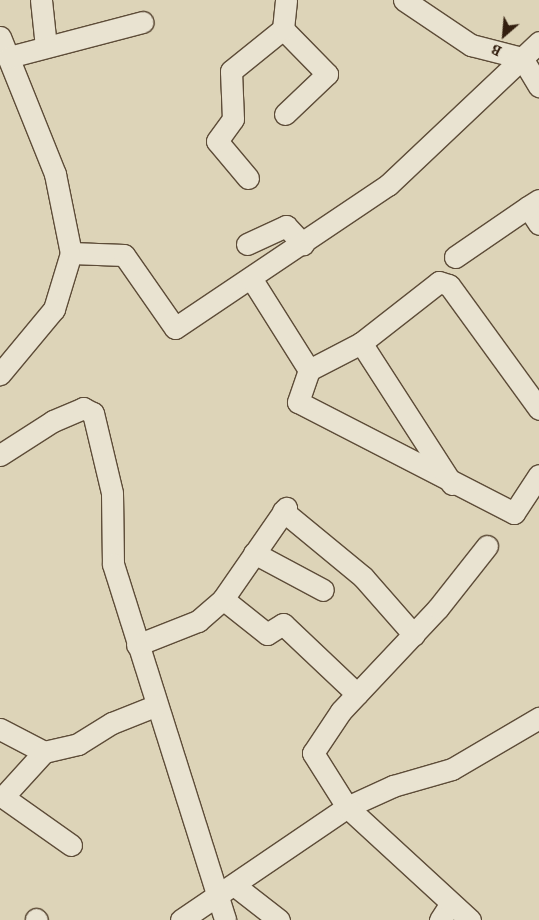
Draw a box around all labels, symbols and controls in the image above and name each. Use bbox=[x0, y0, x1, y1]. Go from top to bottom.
north arrow bbox=[479, 10, 529, 60]
text: B bbox=[488, 38, 505, 59]

